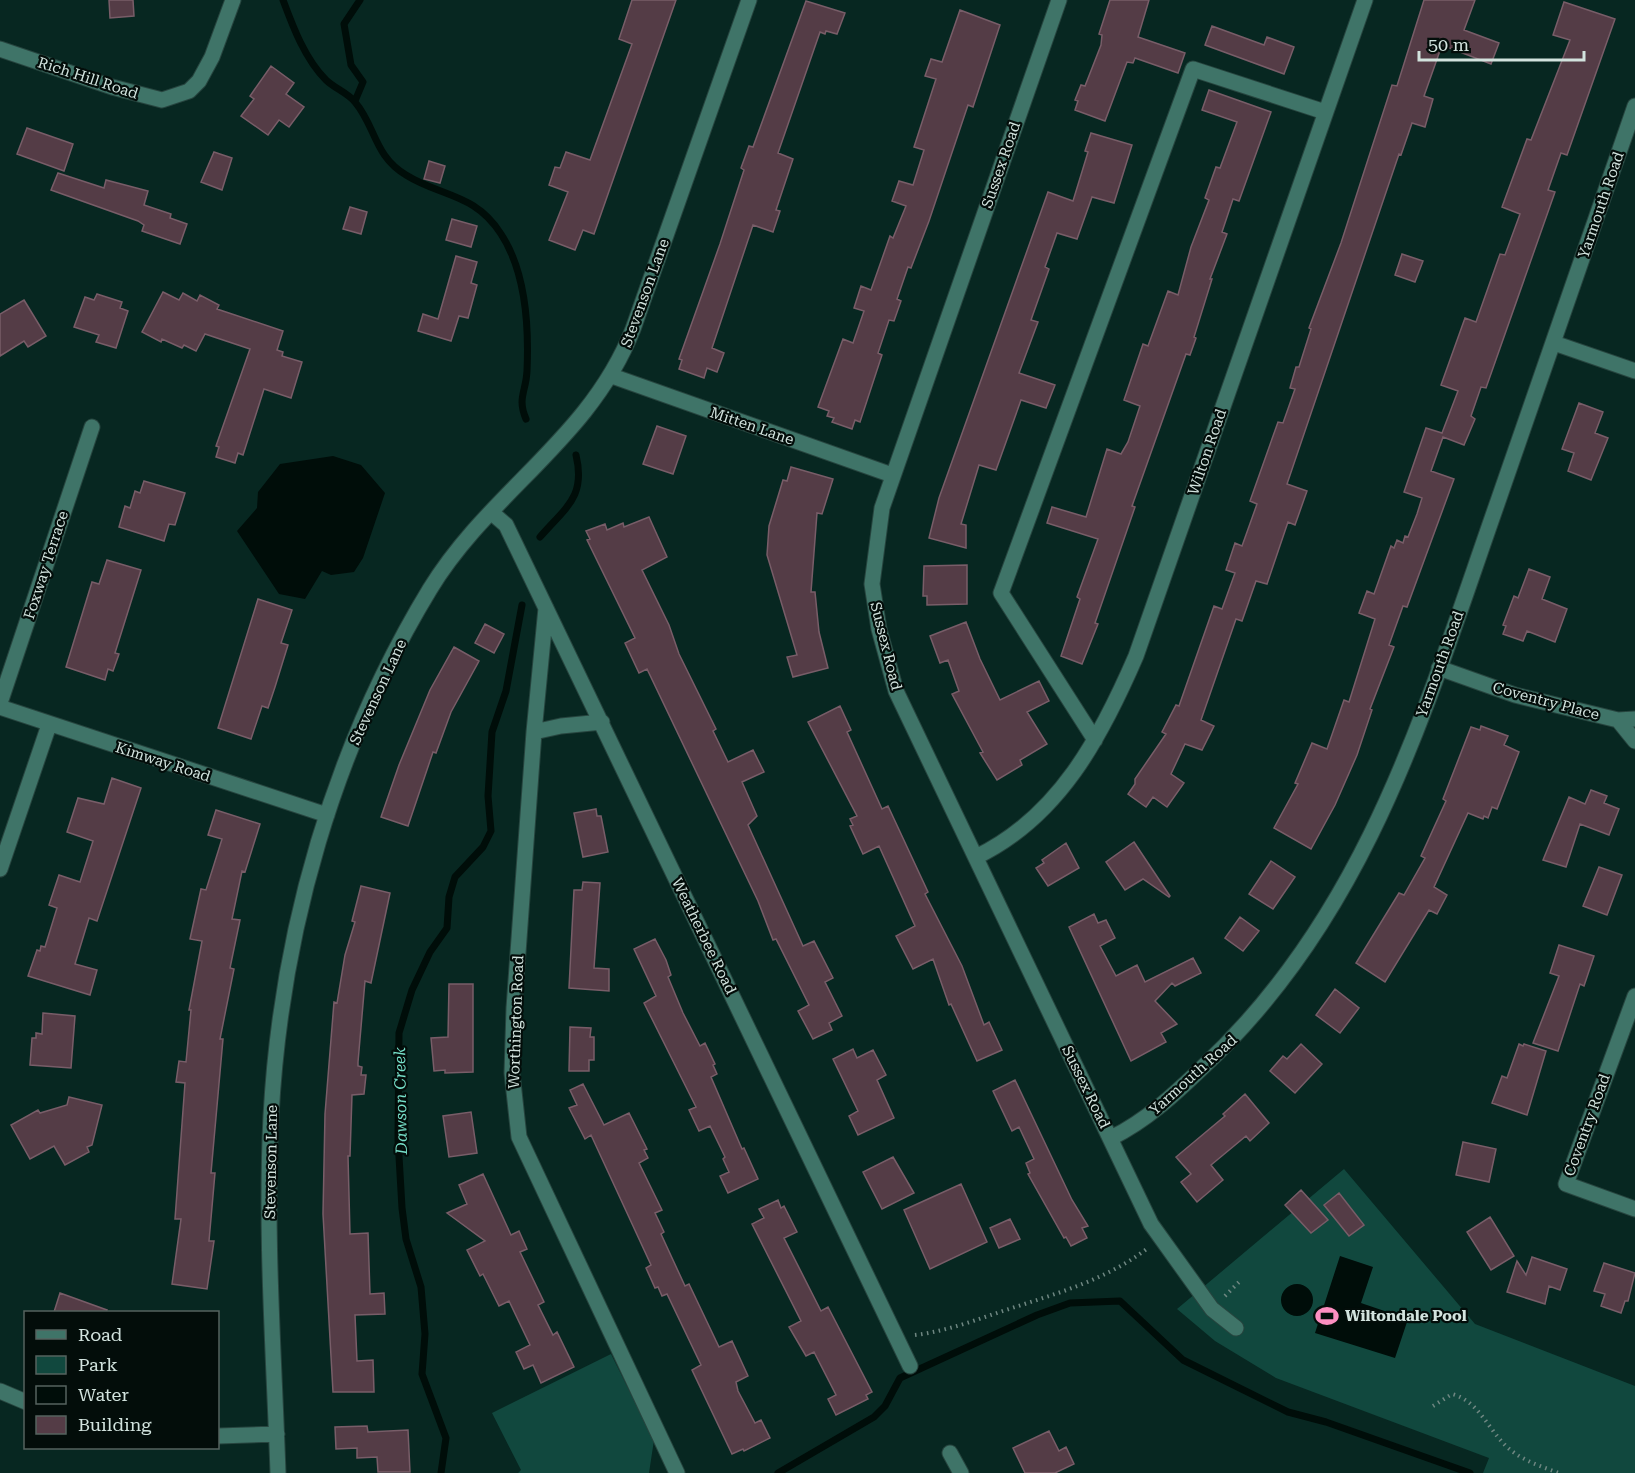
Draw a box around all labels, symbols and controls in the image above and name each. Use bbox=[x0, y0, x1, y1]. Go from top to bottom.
scale bar bbox=[1419, 24, 1584, 62]
text: 50 m bbox=[1428, 34, 1469, 55]
street label: Rich Hill Road bbox=[36, 53, 141, 103]
street label: Sussex Road bbox=[978, 119, 1024, 211]
street label: Yarmouth Road bbox=[1574, 149, 1628, 261]
street label: Stevenson Lane bbox=[617, 236, 673, 350]
street label: Mitten Lane bbox=[708, 403, 796, 449]
street label: Wilton Road bbox=[1184, 406, 1230, 497]
street label: Foxway Terrace bbox=[20, 508, 72, 622]
street label: Sussex Road bbox=[866, 600, 906, 692]
street label: Yarmouth Road bbox=[1412, 608, 1468, 720]
street label: Stevenson Lane bbox=[346, 636, 410, 748]
street label: Coventry Place bbox=[1491, 678, 1601, 724]
street label: Kimway Road bbox=[113, 738, 213, 786]
street label: Weatherbee Road bbox=[668, 875, 740, 997]
street label: Worthington Road bbox=[505, 955, 527, 1089]
street label: Yarmouth Road bbox=[1146, 1031, 1241, 1119]
street label: Sussex Road bbox=[1058, 1043, 1114, 1132]
water label: Dawson Creek bbox=[390, 1047, 411, 1156]
street label: Coventry Road bbox=[1560, 1071, 1614, 1179]
street label: Stevenson Lane bbox=[261, 1105, 281, 1219]
sports icon: Wiltondale Pool bbox=[1314, 1303, 1340, 1329]
place label: Wiltondale Pool bbox=[1345, 1307, 1467, 1325]
legend bbox=[24, 1311, 219, 1449]
text: Road bbox=[78, 1324, 123, 1345]
text: Park bbox=[78, 1354, 118, 1375]
text: Water bbox=[78, 1384, 129, 1405]
text: Building bbox=[78, 1414, 152, 1435]

